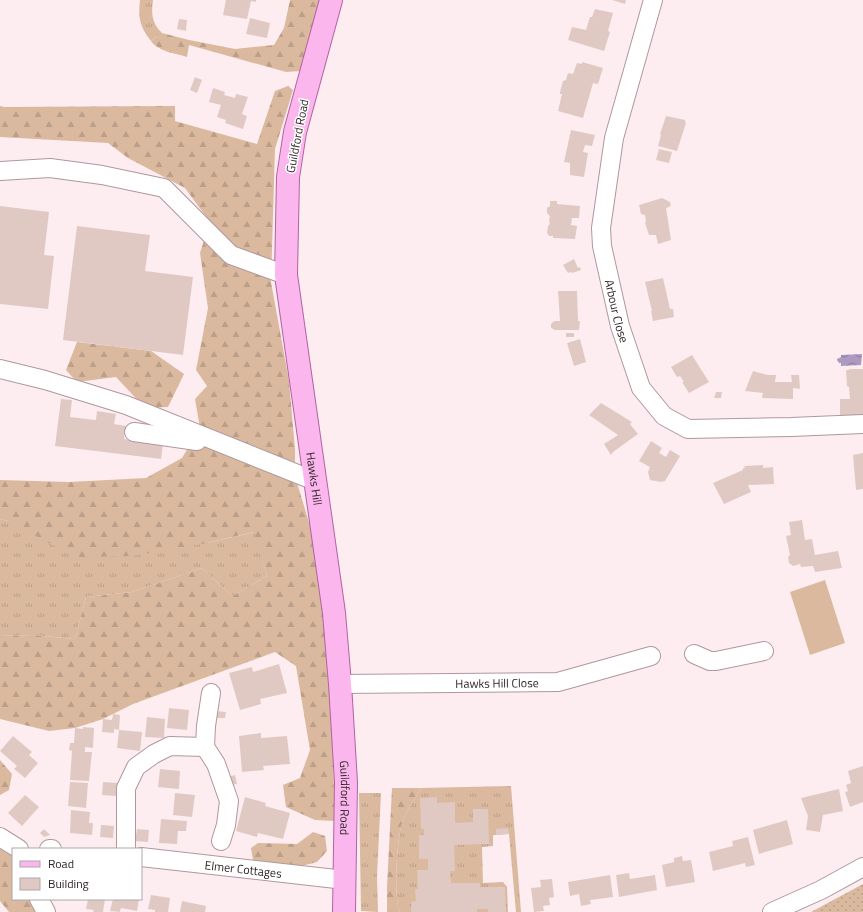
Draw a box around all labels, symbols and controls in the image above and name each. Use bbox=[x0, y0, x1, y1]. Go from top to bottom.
street label: Guildford Road bbox=[281, 98, 313, 174]
street label: Arbour Close bbox=[600, 277, 634, 345]
street label: Hawks Hill bbox=[302, 451, 328, 506]
street label: Hawks Hill Close bbox=[455, 673, 539, 692]
street label: Guildford Road bbox=[335, 760, 356, 835]
legend bbox=[12, 848, 142, 900]
text: Road bbox=[48, 854, 74, 873]
street label: Elmer Cottages bbox=[204, 855, 283, 882]
text: Building bbox=[48, 874, 89, 893]

